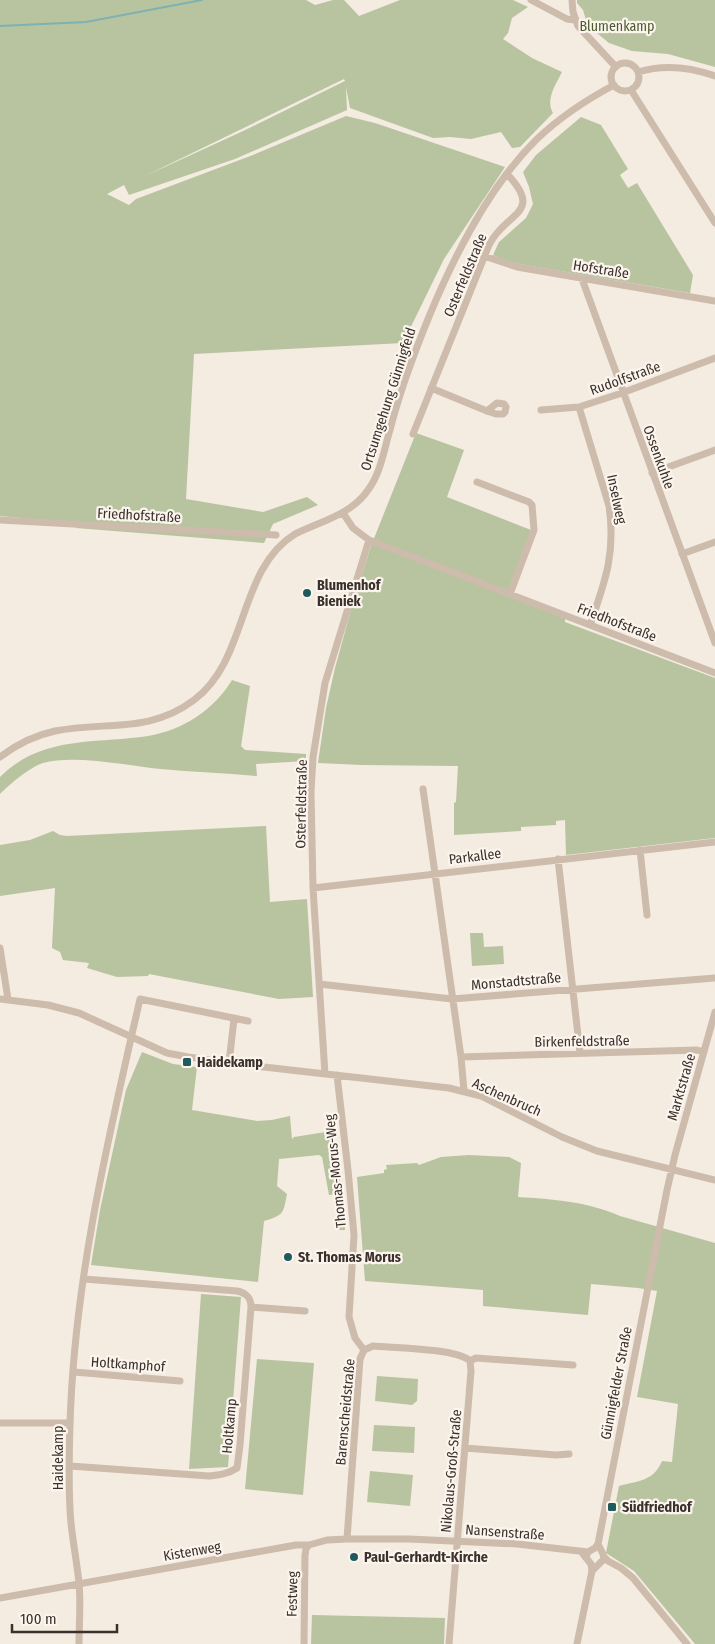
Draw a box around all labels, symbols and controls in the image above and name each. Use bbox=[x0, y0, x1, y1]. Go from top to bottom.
park label: Blumenkamp bbox=[579, 18, 655, 35]
street label: Osterfeldstraße bbox=[440, 231, 491, 320]
street label: Hofstraße bbox=[572, 257, 630, 282]
street label: Ortsumgehung Günnigfeld bbox=[357, 325, 420, 473]
street label: Rudolfstraße bbox=[587, 358, 663, 399]
street label: Ossenkuhle bbox=[639, 423, 678, 491]
street label: Inselweg bbox=[603, 473, 630, 526]
street label: Friedhofstraße bbox=[97, 505, 181, 526]
place label: Blumenhof Bieniek bbox=[317, 577, 382, 610]
marker: Blumenhof Bieniek bbox=[301, 587, 313, 599]
street label: Friedhofstraße bbox=[575, 600, 659, 645]
street label: Osterfeldstraße bbox=[292, 759, 311, 849]
street label: Parkallee bbox=[448, 845, 502, 868]
street label: Monstadtstraße bbox=[470, 969, 562, 994]
street label: Birkenfeldstraße bbox=[534, 1032, 630, 1051]
street label: Marktstraße bbox=[664, 1052, 699, 1123]
place label: Haidekamp bbox=[197, 1054, 263, 1071]
marker: Haidekamp bbox=[181, 1056, 193, 1068]
street label: Aschenbruch bbox=[470, 1075, 544, 1120]
street label: Thomas-Morus-Weg bbox=[321, 1113, 350, 1229]
place label: St. Thomas Morus bbox=[298, 1249, 401, 1266]
marker: St. Thomas Morus bbox=[282, 1251, 294, 1263]
street label: Günnigfelder Straße bbox=[597, 1325, 636, 1441]
street label: Holtkamphof bbox=[90, 1353, 167, 1376]
street label: Barenscheidstraße bbox=[332, 1358, 359, 1466]
street label: Holtkamp bbox=[219, 1398, 240, 1454]
street label: Nikolaus-Groß-Straße bbox=[438, 1409, 465, 1533]
street label: Haidekamp bbox=[50, 1426, 67, 1490]
place label: Südfriedhof bbox=[622, 1499, 693, 1516]
marker: Südfriedhof bbox=[606, 1501, 618, 1513]
street label: Nansenstraße bbox=[465, 1521, 545, 1544]
street label: Kistenweg bbox=[162, 1538, 223, 1565]
place label: Paul-Gerhardt-Kirche bbox=[364, 1549, 488, 1566]
marker: Paul-Gerhardt-Kirche bbox=[348, 1551, 360, 1563]
street label: Festweg bbox=[284, 1571, 301, 1617]
scale bar bbox=[12, 1602, 118, 1634]
text: 100 m bbox=[20, 1610, 57, 1628]

